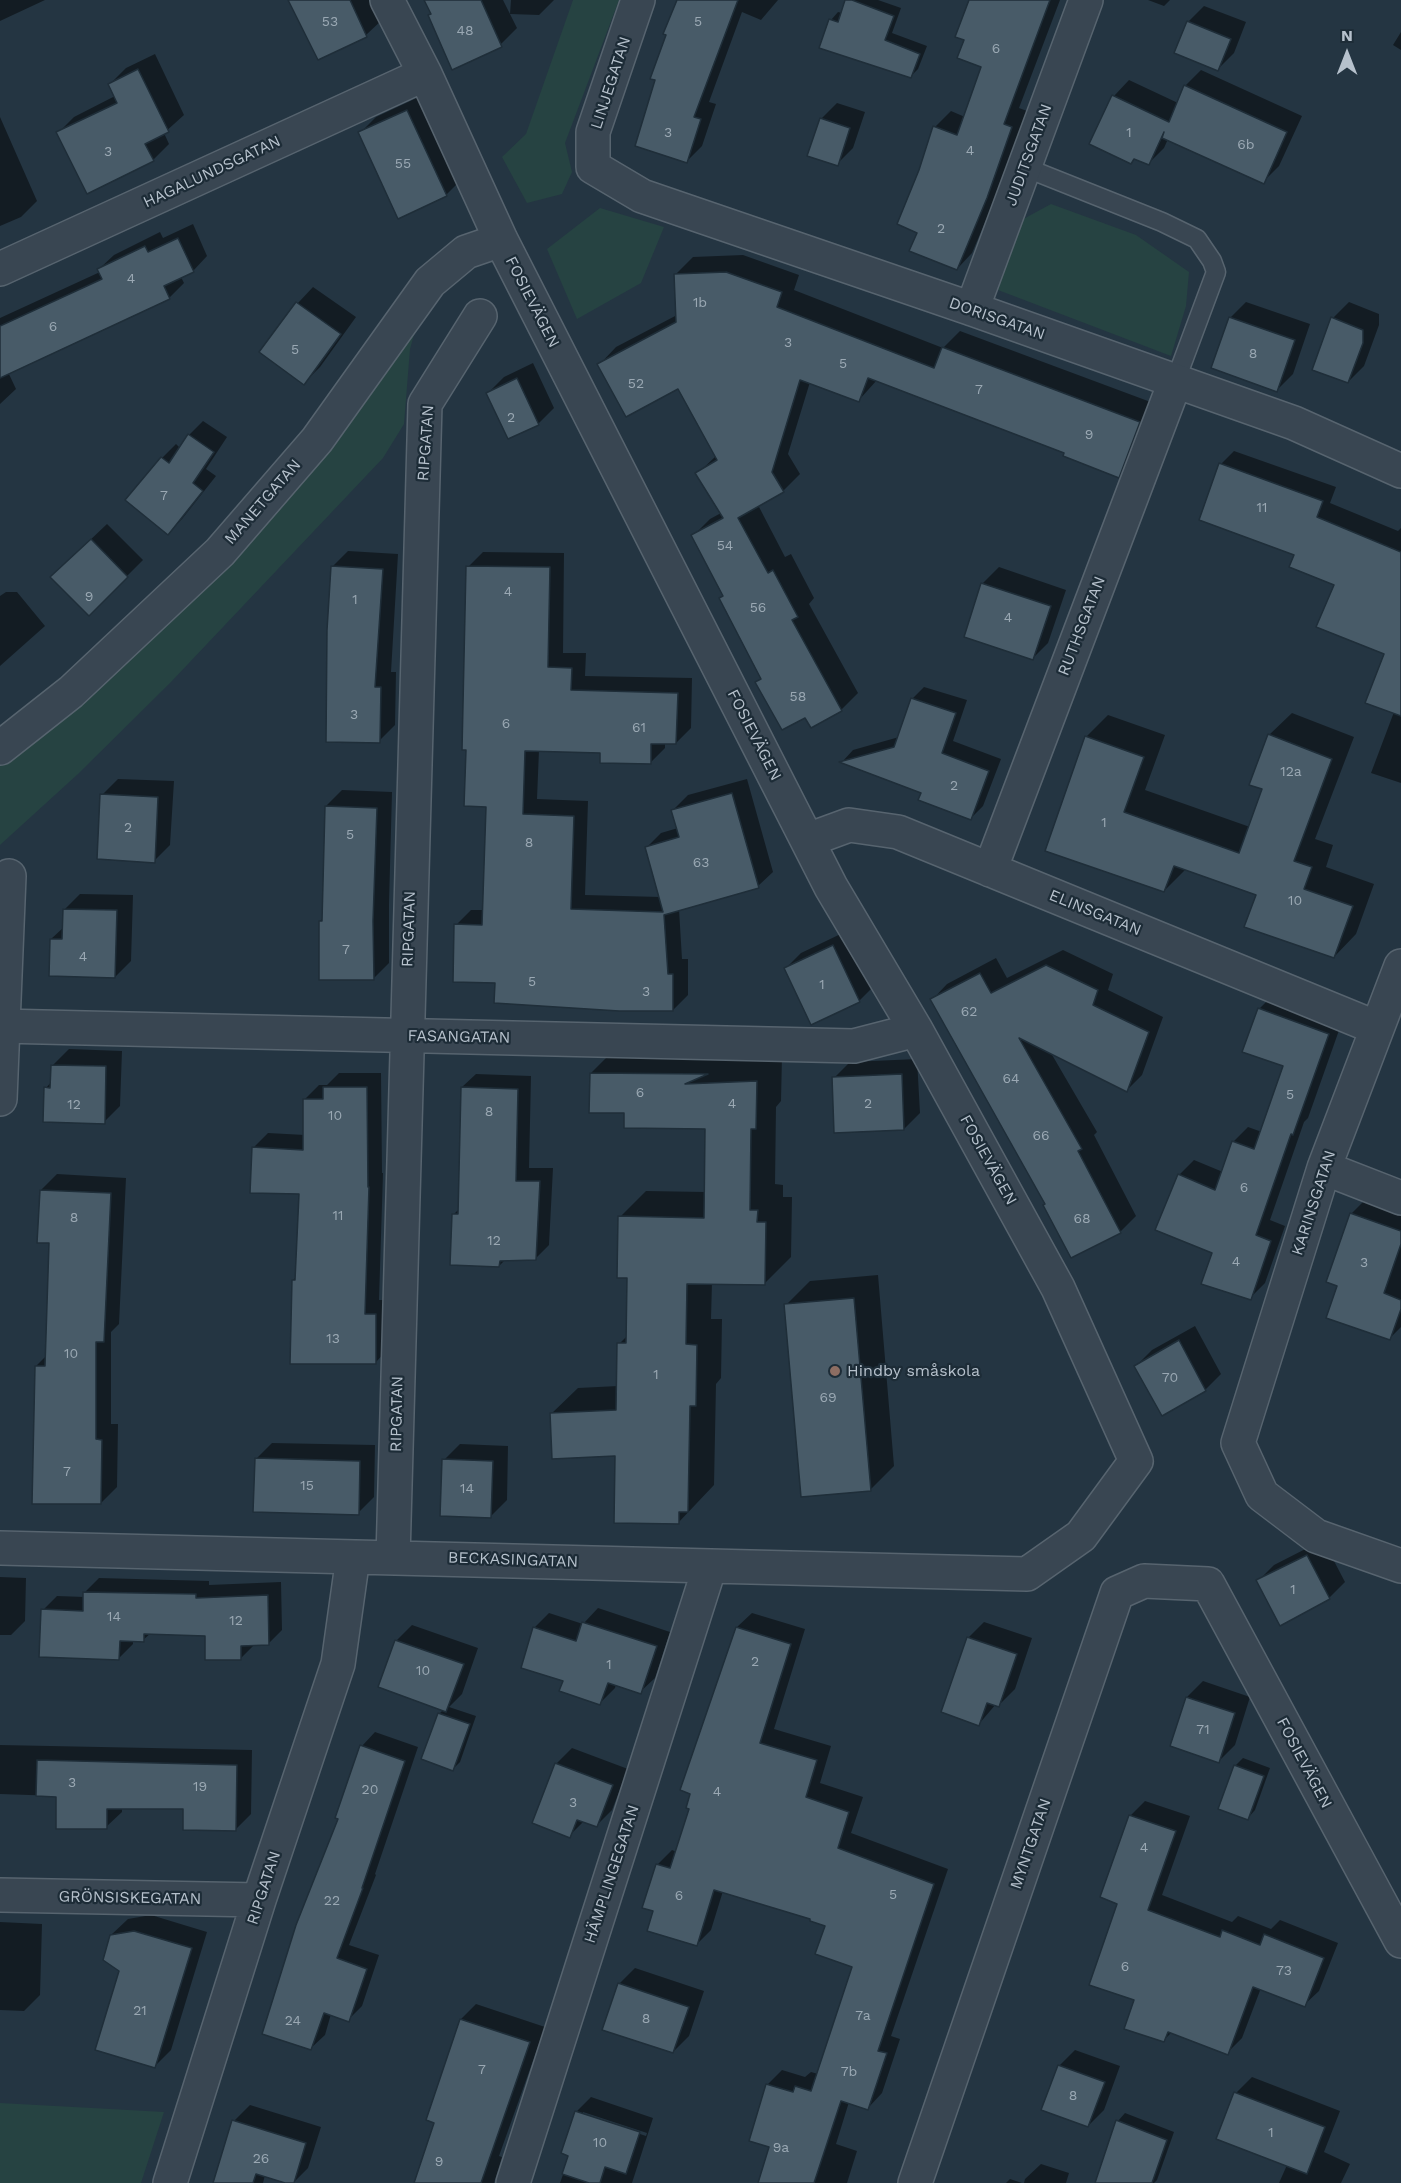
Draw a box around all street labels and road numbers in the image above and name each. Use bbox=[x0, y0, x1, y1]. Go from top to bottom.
street label: LINJEGATAN bbox=[587, 34, 635, 132]
street label: JUDITSGATAN bbox=[1002, 101, 1056, 209]
street label: HAGALUNDSGATAN bbox=[140, 132, 284, 212]
street label: FOSIEVÄGEN bbox=[501, 253, 563, 351]
street label: DORISGATAN bbox=[946, 294, 1048, 344]
street label: RIPGATAN bbox=[414, 404, 438, 482]
street label: MANETGATAN bbox=[221, 455, 305, 549]
street label: RUTHSGATAN bbox=[1054, 574, 1110, 678]
street label: FOSIEVÄGEN bbox=[723, 686, 785, 784]
street label: ELINSGATAN bbox=[1046, 886, 1144, 940]
street label: RIPGATAN bbox=[398, 891, 420, 967]
street label: FASANGATAN bbox=[407, 1027, 511, 1047]
street label: FOSIEVÄGEN bbox=[955, 1112, 1021, 1208]
street label: KARINSGATAN bbox=[1288, 1148, 1340, 1258]
street label: RIPGATAN bbox=[387, 1376, 407, 1452]
street label: BECKASINGATAN bbox=[448, 1548, 578, 1572]
street label: FOSIEVÄGEN bbox=[1272, 1714, 1336, 1812]
street label: MYNTGATAN bbox=[1006, 1796, 1056, 1892]
street label: HÄMPLINGEGATAN bbox=[581, 1802, 643, 1946]
street label: RIPGATAN bbox=[243, 1849, 285, 1927]
street label: GRÖNSISKEGATAN bbox=[58, 1887, 202, 1909]

